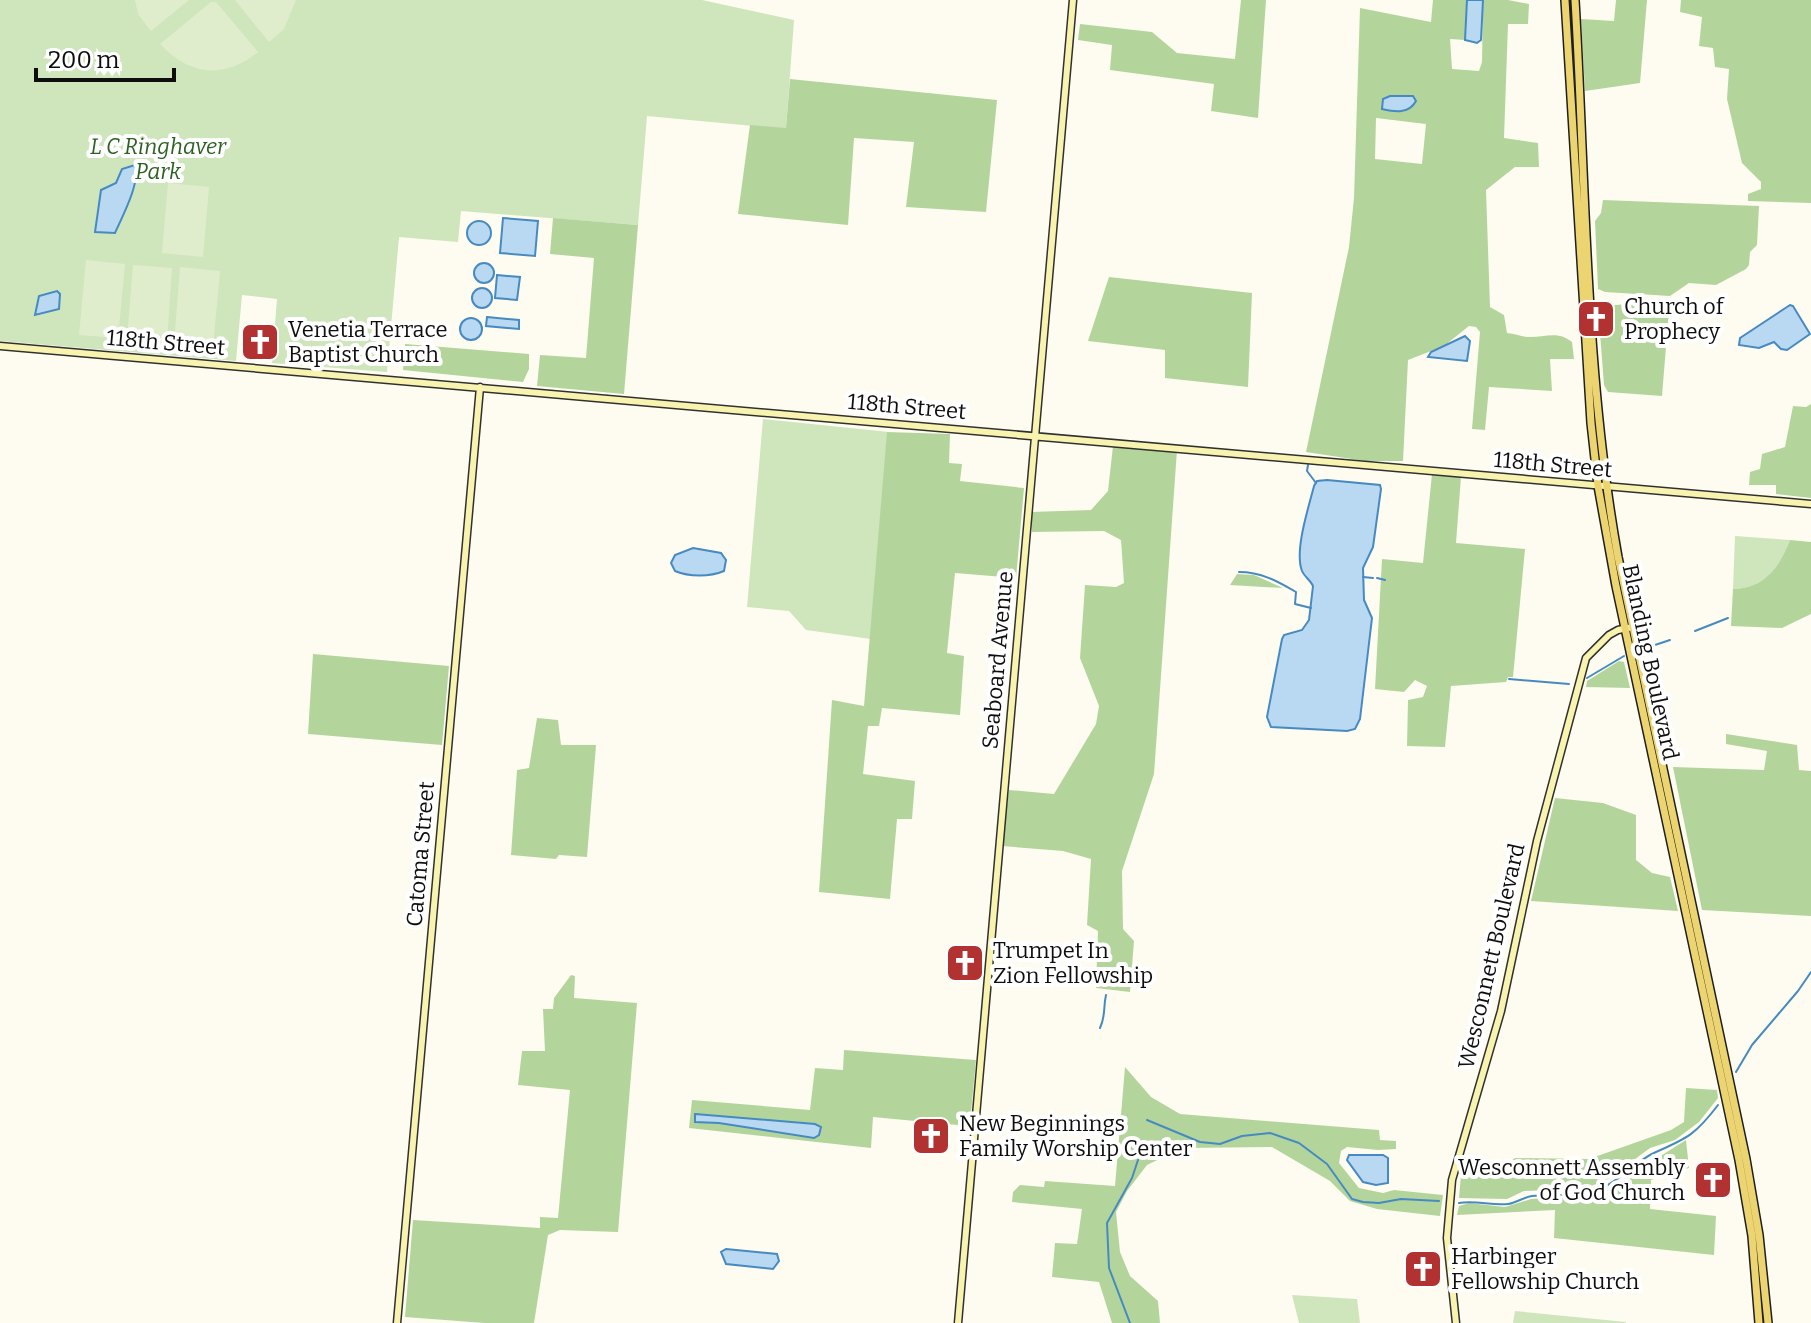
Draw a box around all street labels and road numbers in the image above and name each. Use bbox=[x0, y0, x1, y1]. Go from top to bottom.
street label: 118th Street bbox=[106, 324, 226, 361]
street label: 118th Street bbox=[847, 388, 967, 425]
street label: 118th Street bbox=[1493, 446, 1613, 483]
street label: Blanding Boulevard bbox=[1617, 562, 1684, 763]
street label: Seaboard Avenue bbox=[976, 570, 1019, 750]
street label: Catoma Street bbox=[401, 780, 440, 928]
street label: Wesconnett Boulevard bbox=[1452, 841, 1531, 1072]

